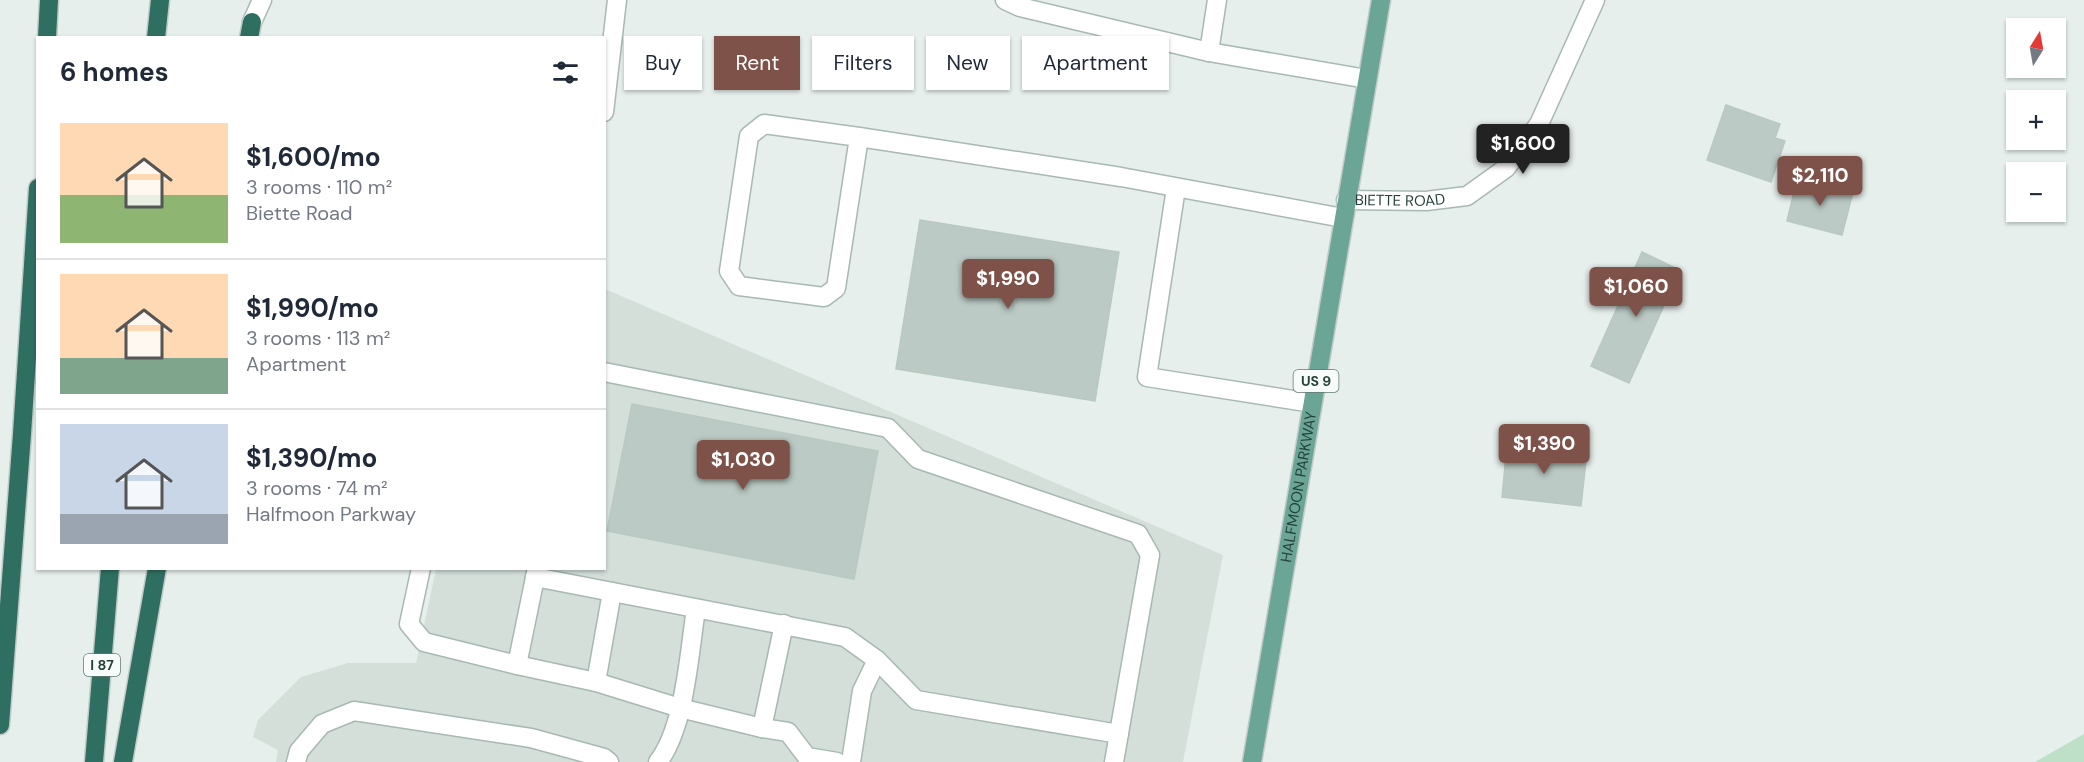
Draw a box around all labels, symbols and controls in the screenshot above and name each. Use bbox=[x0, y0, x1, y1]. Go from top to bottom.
north arrow bbox=[2006, 18, 2066, 78]
map controls bbox=[2006, 18, 2066, 222]
chip: Buy bbox=[624, 36, 702, 90]
chip: Rent bbox=[714, 36, 800, 90]
chip: Filters bbox=[812, 36, 914, 90]
chip: New bbox=[926, 36, 1010, 90]
chip: Apartment bbox=[1022, 36, 1169, 90]
text: 6 homes bbox=[60, 55, 168, 89]
icon: filters bbox=[549, 56, 582, 89]
button: + bbox=[2006, 90, 2066, 150]
pin: $1,600 bbox=[1474, 124, 1572, 175]
text: $1,600 bbox=[1490, 130, 1556, 156]
text: $1,600/mo bbox=[246, 140, 381, 174]
icon: home bbox=[108, 147, 180, 219]
pin: $2,110 bbox=[1771, 156, 1869, 207]
text: $2,110 bbox=[1791, 162, 1849, 188]
button: − bbox=[2006, 162, 2066, 222]
text: 3 rooms · 110 m² bbox=[246, 174, 392, 200]
street label: BIETTE ROAD bbox=[1355, 189, 1446, 211]
text: Biette Road bbox=[246, 200, 353, 226]
pin: $1,990 bbox=[959, 259, 1057, 310]
text: $1,990 bbox=[976, 265, 1040, 291]
pin: $1,060 bbox=[1587, 267, 1685, 318]
text: $1,060 bbox=[1603, 273, 1669, 299]
text: $1,990/mo bbox=[246, 291, 379, 325]
icon: home bbox=[108, 298, 180, 370]
text: 3 rooms · 113 m² bbox=[246, 325, 390, 351]
text: Apartment bbox=[246, 351, 346, 377]
road number: US 9 bbox=[1294, 370, 1338, 392]
street label: HALFMOON PARKWAY bbox=[1276, 410, 1321, 564]
pin: $1,390 bbox=[1495, 424, 1593, 475]
text: $1,390 bbox=[1513, 430, 1575, 456]
pin: $1,030 bbox=[694, 440, 792, 491]
text: $1,390/mo bbox=[246, 441, 377, 475]
text: $1,030 bbox=[711, 446, 775, 472]
icon: home bbox=[108, 448, 180, 520]
text: 3 rooms · 74 m² bbox=[246, 475, 388, 501]
text: Halfmoon Parkway bbox=[246, 501, 416, 527]
road number: I 87 bbox=[84, 654, 120, 676]

